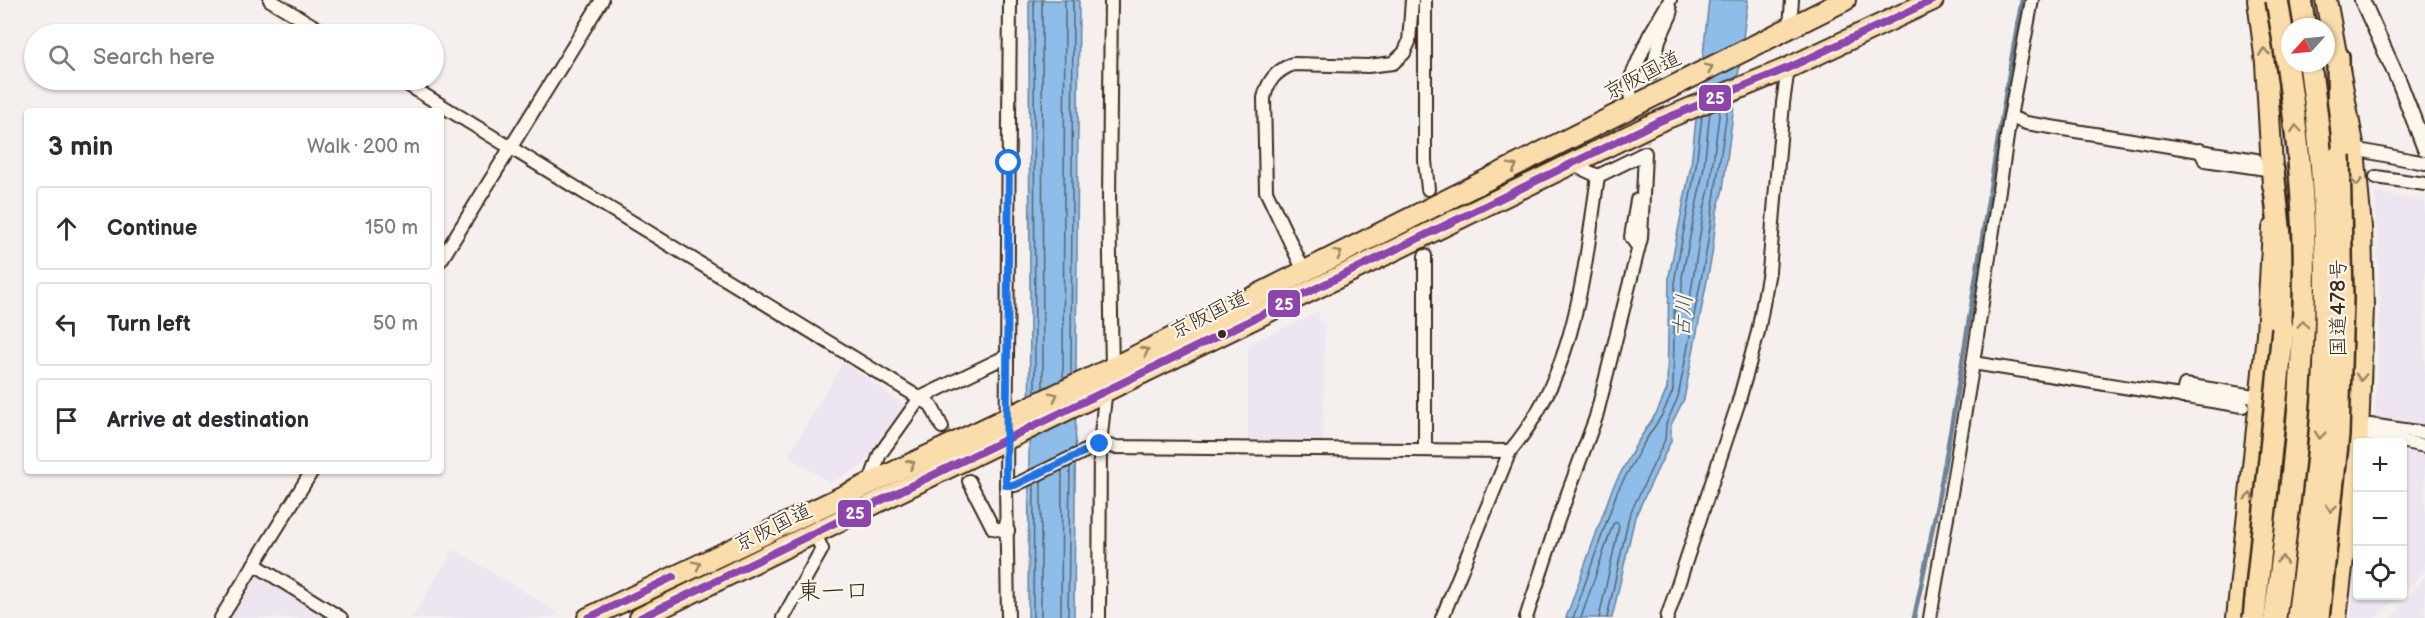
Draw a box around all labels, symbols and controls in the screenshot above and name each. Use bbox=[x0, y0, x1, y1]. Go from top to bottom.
north arrow bbox=[2281, 18, 2335, 72]
search box bbox=[24, 24, 444, 90]
icon: search bbox=[45, 41, 78, 74]
text: Search here bbox=[93, 44, 215, 71]
street label: 京阪国道 bbox=[1599, 45, 1685, 106]
one-way arrow bbox=[2258, 47, 2271, 56]
one-way arrow bbox=[1703, 64, 1713, 75]
line badge: 25 bbox=[1698, 84, 1732, 112]
text: 25 bbox=[1706, 90, 1724, 109]
one-way arrow bbox=[2290, 125, 2303, 134]
text: 3 min bbox=[48, 132, 113, 163]
text: Walk · 200 m bbox=[307, 135, 420, 159]
route start bbox=[995, 149, 1021, 175]
one-way arrow bbox=[1506, 163, 1517, 174]
one-way arrow bbox=[2350, 177, 2363, 186]
icon: ahead bbox=[50, 212, 83, 245]
text: Continue bbox=[107, 215, 197, 242]
text: 150 m bbox=[365, 216, 418, 240]
one-way arrow bbox=[1332, 250, 1343, 261]
street label: 国道478号 bbox=[2326, 259, 2351, 357]
street label: 京阪国道 bbox=[1166, 285, 1252, 344]
line badge: 25 bbox=[1267, 289, 1301, 318]
water label: 古川 bbox=[1668, 293, 1699, 339]
text: 25 bbox=[1275, 296, 1293, 315]
icon: left bbox=[50, 308, 83, 341]
text: Turn left bbox=[107, 311, 191, 338]
text: 50 m bbox=[373, 312, 418, 336]
one-way arrow bbox=[2297, 320, 2310, 329]
unlabelled marker bbox=[1216, 328, 1228, 340]
one-way arrow bbox=[1139, 347, 1150, 358]
one-way arrow bbox=[2355, 372, 2368, 381]
one-way arrow bbox=[1047, 391, 1058, 403]
icon: arrive bbox=[50, 404, 83, 437]
text: Arrive at destination bbox=[107, 407, 309, 434]
route end bbox=[1086, 430, 1112, 456]
one-way arrow bbox=[2313, 431, 2326, 440]
map controls bbox=[2353, 438, 2407, 600]
button: + bbox=[2353, 438, 2407, 492]
one-way arrow bbox=[905, 459, 916, 471]
button: − bbox=[2353, 492, 2407, 546]
one-way arrow bbox=[2243, 493, 2256, 502]
street label: 京阪国道 bbox=[730, 498, 816, 557]
line badge: 25 bbox=[837, 499, 872, 528]
one-way arrow bbox=[2325, 503, 2338, 513]
text: 25 bbox=[846, 505, 864, 524]
button: locate bbox=[2353, 546, 2407, 600]
one-way arrow bbox=[2276, 555, 2288, 565]
one-way arrow bbox=[691, 561, 702, 573]
district label: 東一口 bbox=[797, 577, 869, 606]

